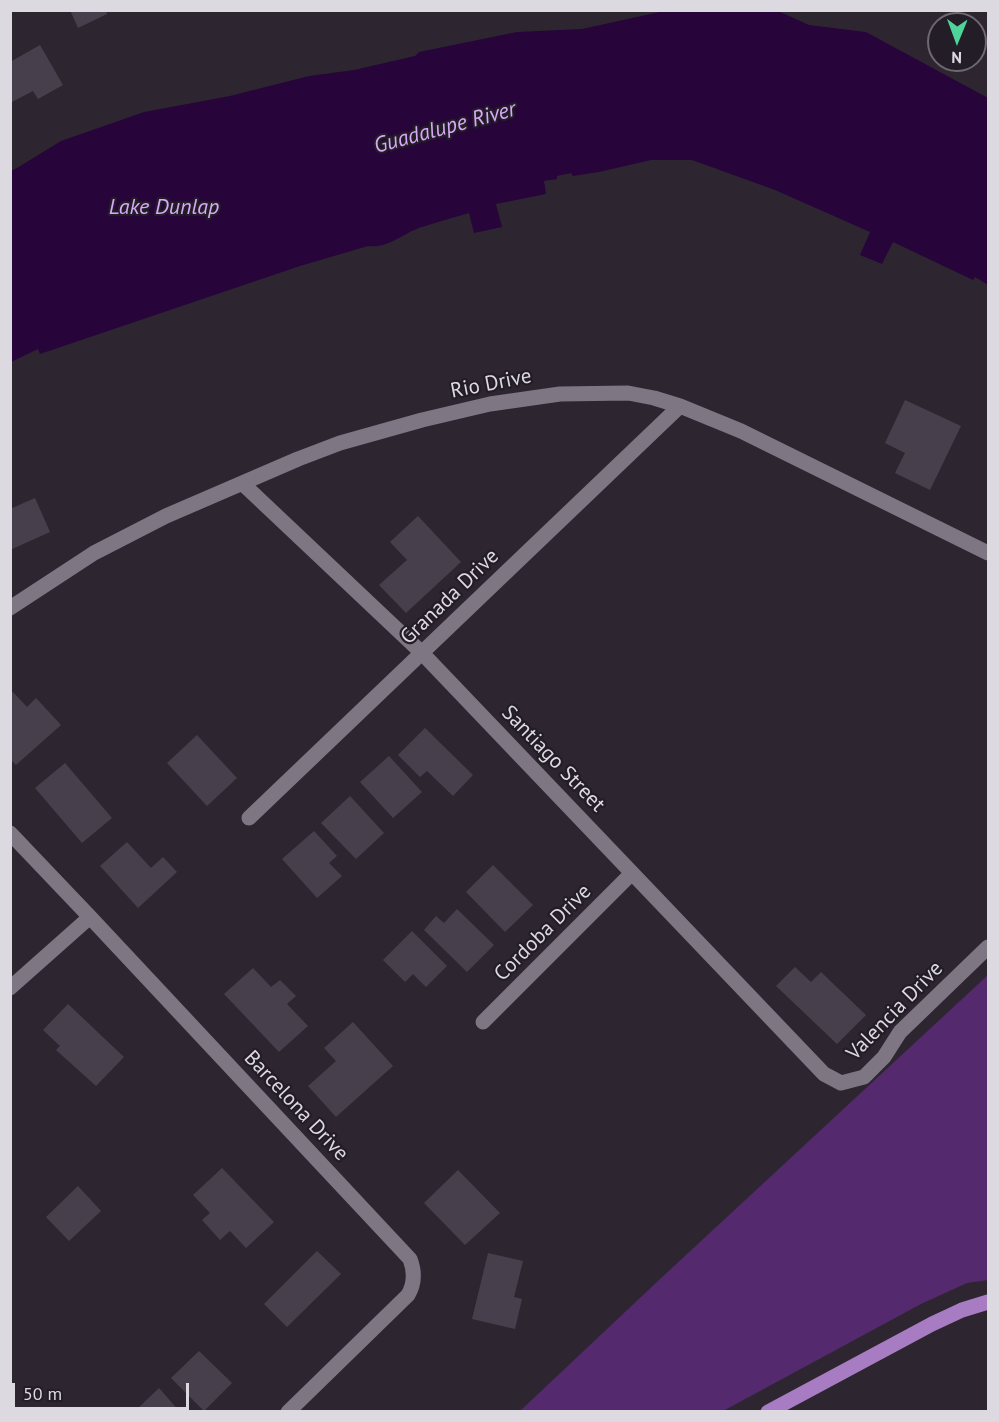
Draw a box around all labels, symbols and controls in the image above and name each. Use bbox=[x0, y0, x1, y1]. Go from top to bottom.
north arrow bbox=[927, 12, 987, 72]
text: N bbox=[951, 48, 962, 68]
water label: Guadalupe River bbox=[371, 96, 519, 160]
water label: Lake Dunlap bbox=[109, 195, 219, 221]
street label: Rio Drive bbox=[448, 364, 534, 404]
street label: Granada Drive bbox=[396, 544, 504, 650]
street label: Santiago Street bbox=[496, 701, 610, 817]
street label: Cordoba Drive bbox=[489, 879, 597, 987]
street label: Valencia Drive bbox=[842, 956, 948, 1066]
street label: Barcelona Drive bbox=[239, 1046, 353, 1166]
scale bar bbox=[15, 1371, 192, 1409]
text: 50 m bbox=[23, 1382, 62, 1405]

